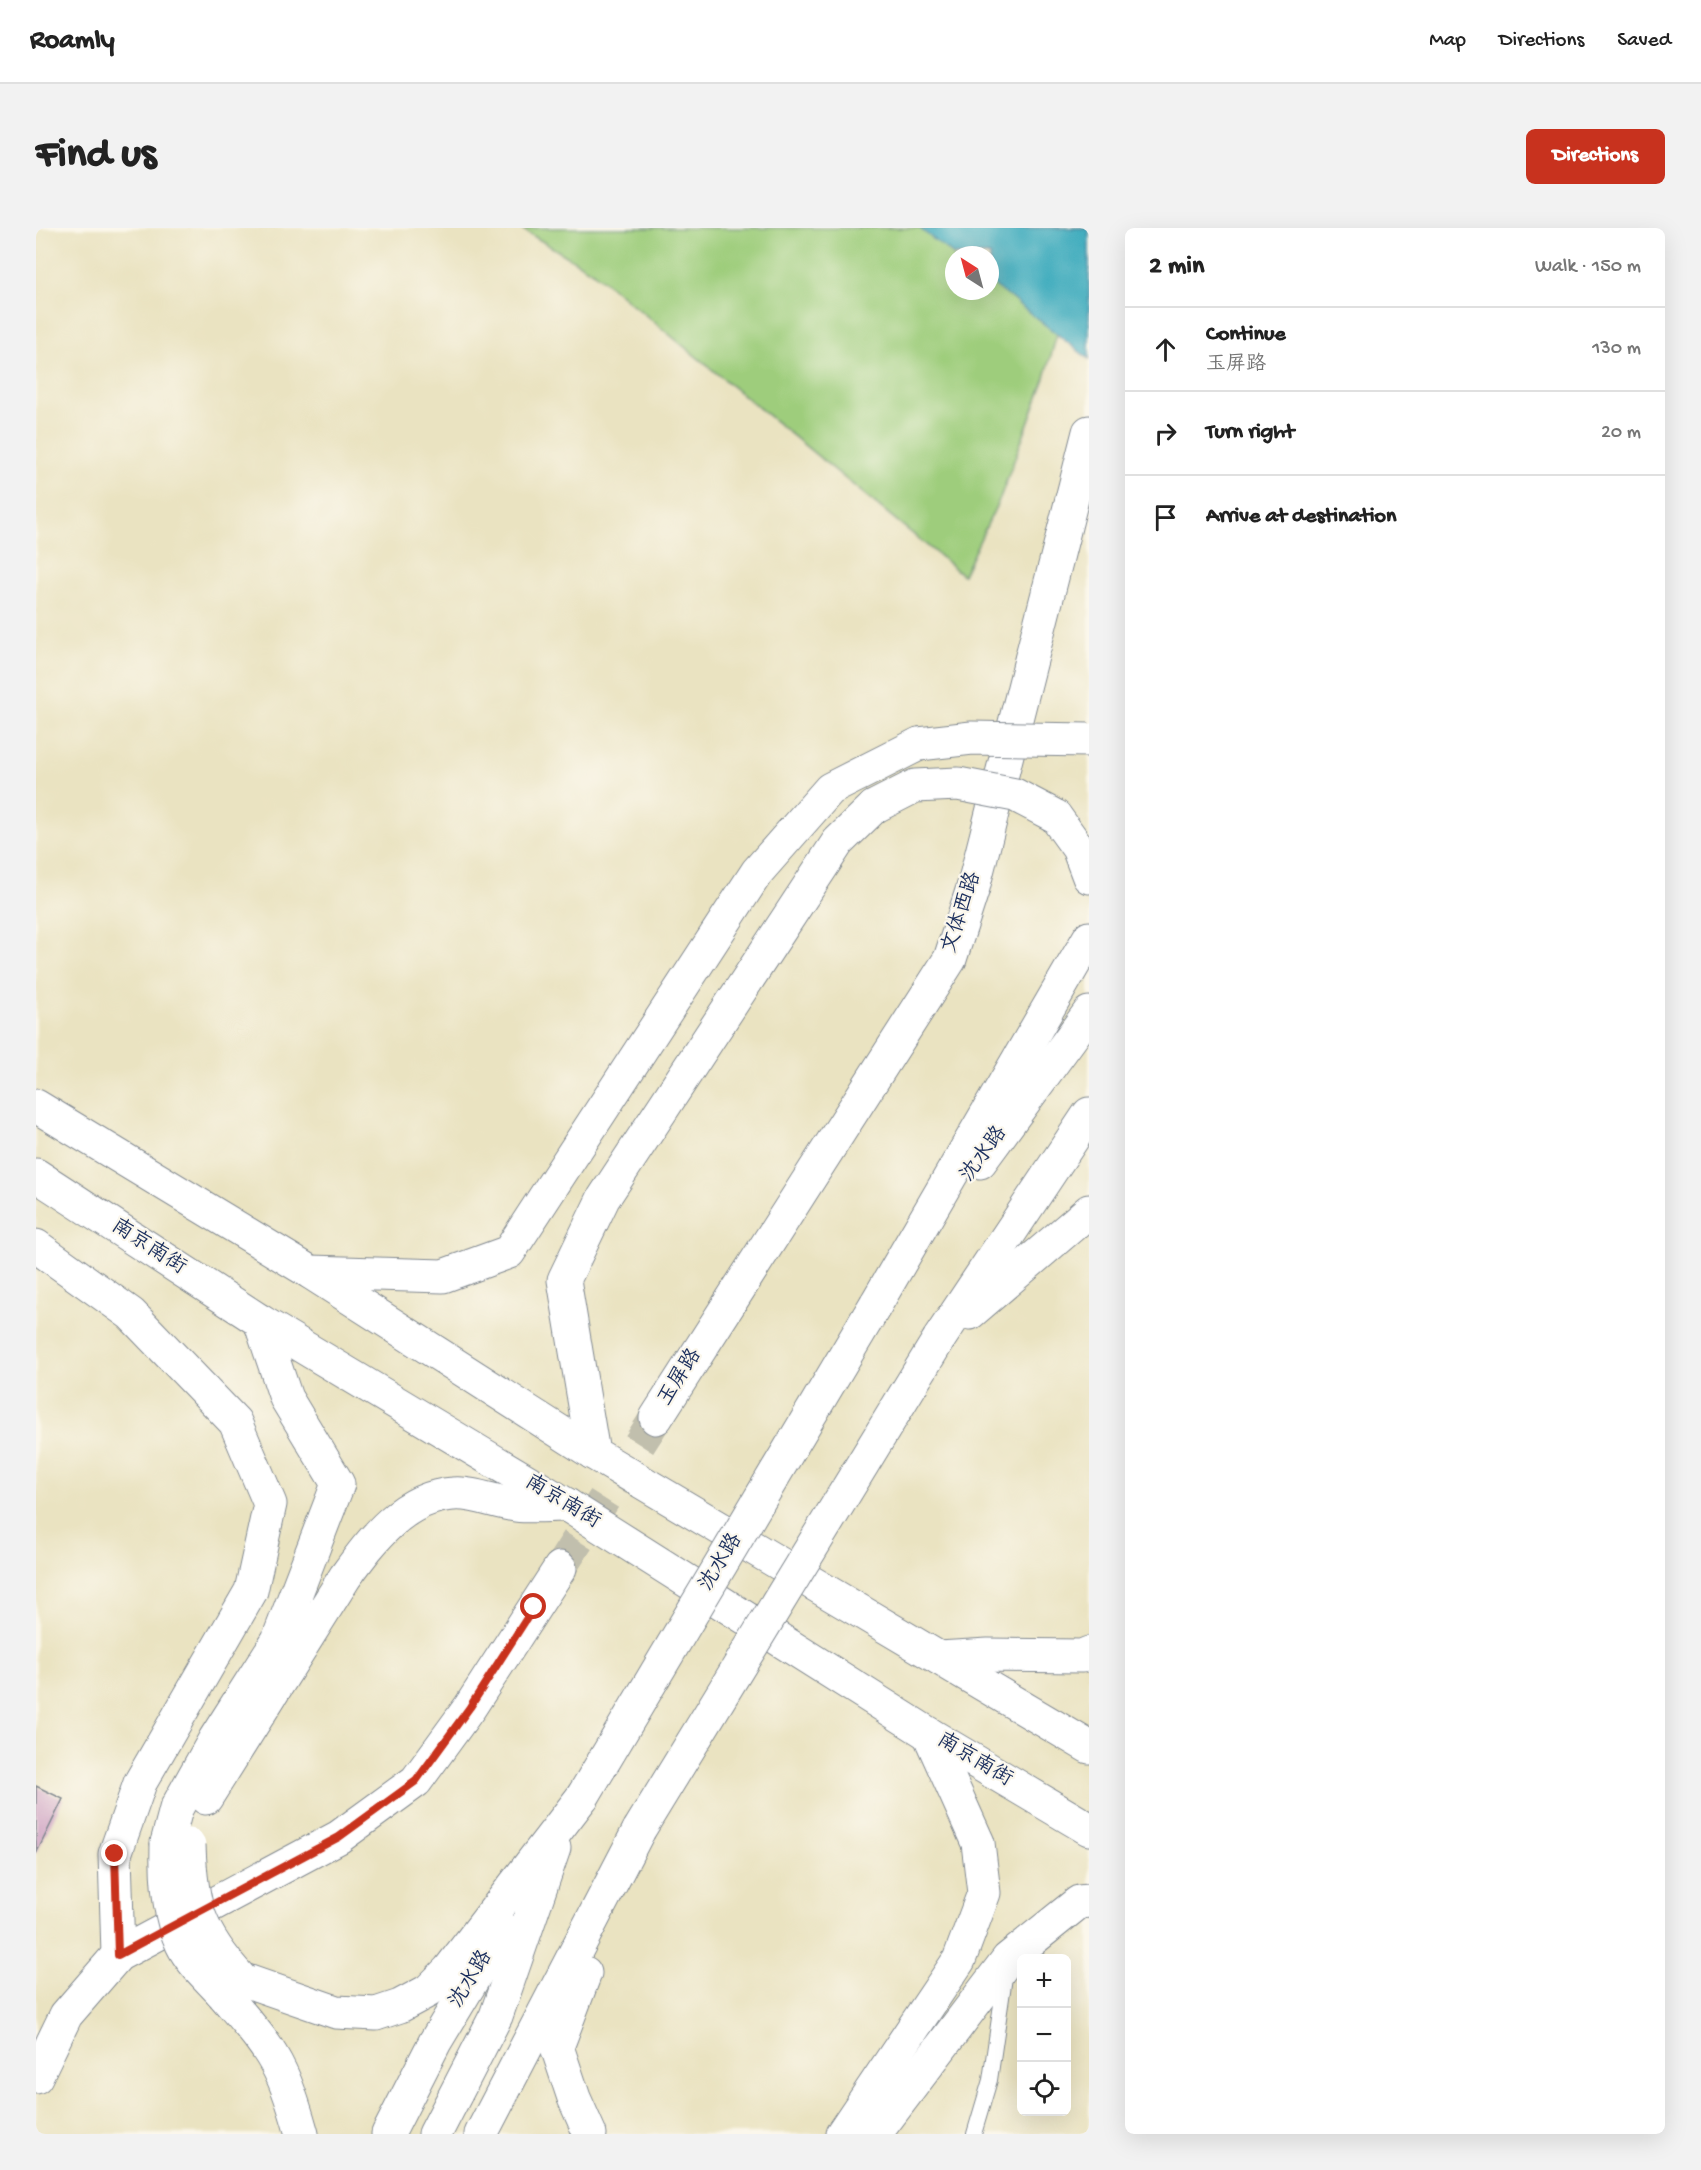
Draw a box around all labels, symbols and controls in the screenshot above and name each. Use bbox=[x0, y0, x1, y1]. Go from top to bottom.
text: Roamly bbox=[30, 25, 115, 58]
text: Map bbox=[1429, 29, 1466, 54]
text: Directions bbox=[1499, 29, 1584, 54]
text: Saved bbox=[1617, 29, 1671, 54]
button: Directions bbox=[1526, 129, 1665, 184]
text: Find us bbox=[36, 132, 156, 181]
north arrow bbox=[945, 246, 999, 300]
text: 2 min bbox=[1149, 252, 1204, 283]
text: Walk · 150 m bbox=[1535, 256, 1641, 279]
text: Continue bbox=[1206, 322, 1286, 348]
icon: ahead bbox=[1149, 333, 1182, 366]
text: 130 m bbox=[1592, 338, 1641, 361]
text: 玉屏路 bbox=[1206, 354, 1266, 377]
icon: right bbox=[1149, 417, 1182, 450]
text: Turn right bbox=[1206, 420, 1294, 446]
text: 20 m bbox=[1601, 422, 1641, 445]
icon: arrive bbox=[1149, 501, 1182, 534]
text: Arrive at destination bbox=[1206, 504, 1396, 530]
street label: 文体西路 bbox=[936, 869, 988, 957]
street label: 沈水路 bbox=[955, 1121, 1014, 1188]
street label: 南京南街 bbox=[106, 1213, 191, 1281]
street label: 玉屏路 bbox=[652, 1344, 708, 1411]
street label: 南京南街 bbox=[520, 1469, 605, 1535]
street label: 沈水路 bbox=[693, 1529, 749, 1596]
route start bbox=[520, 1593, 546, 1619]
street label: 南京南街 bbox=[932, 1727, 1017, 1793]
route end bbox=[101, 1840, 127, 1866]
street label: 沈水路 bbox=[443, 1946, 499, 2013]
map controls bbox=[1017, 1954, 1071, 2116]
button: + bbox=[1017, 1954, 1071, 2008]
button: − bbox=[1017, 2008, 1071, 2062]
button: locate bbox=[1017, 2062, 1071, 2116]

